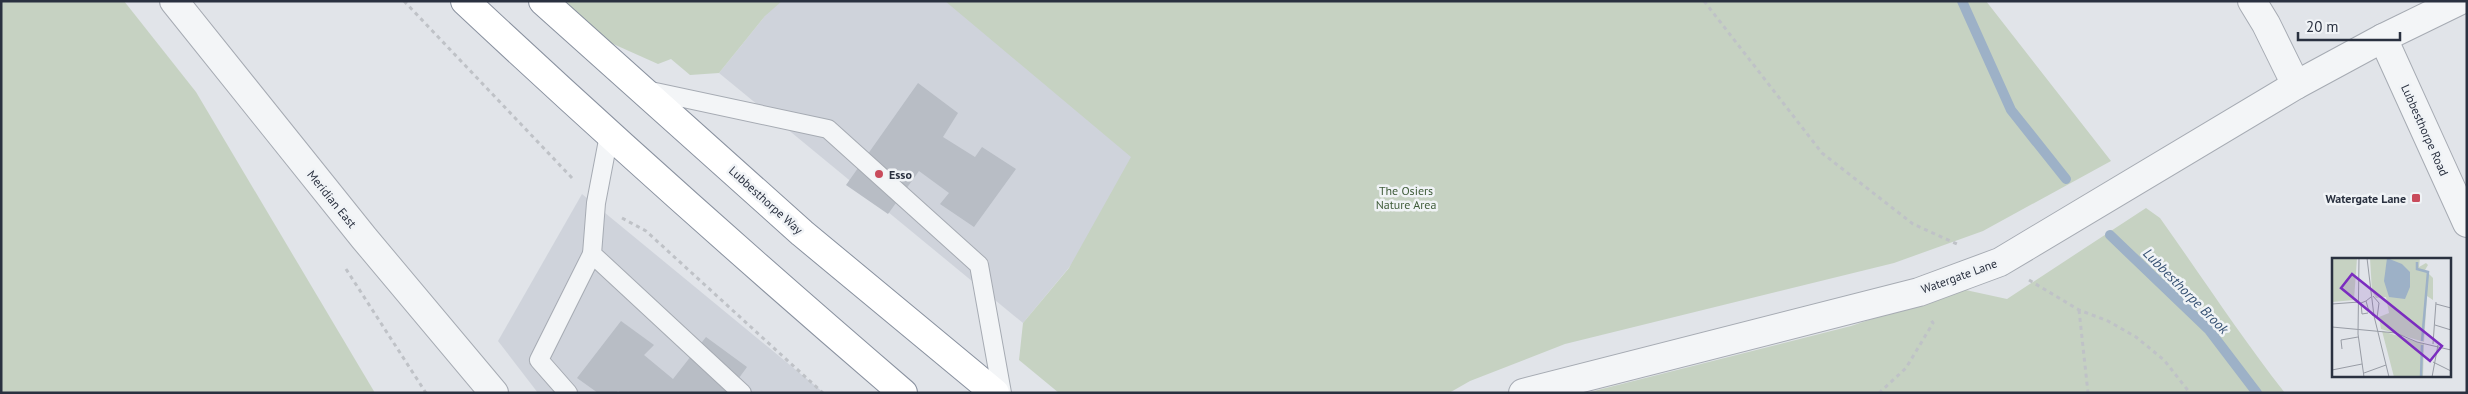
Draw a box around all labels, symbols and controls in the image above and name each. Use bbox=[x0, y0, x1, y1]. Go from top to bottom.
scale bar bbox=[2298, 10, 2400, 42]
text: 20 m bbox=[2306, 17, 2339, 36]
street label: Lubbesthorpe Road bbox=[2398, 82, 2452, 178]
street label: Lubbesthorpe Way bbox=[726, 163, 806, 237]
street label: Meridian East bbox=[304, 167, 360, 231]
place label: Esso bbox=[889, 167, 912, 182]
marker: Esso bbox=[873, 168, 885, 180]
park label: The Osiers Nature Area bbox=[1376, 183, 1436, 212]
place label: Watergate Lane bbox=[2325, 191, 2406, 206]
marker: Watergate Lane bbox=[2410, 192, 2422, 204]
water label: Lubbesthorpe Brook bbox=[2139, 244, 2233, 338]
street label: Watergate Lane bbox=[1919, 255, 1999, 297]
inset map bbox=[2332, 258, 2450, 376]

